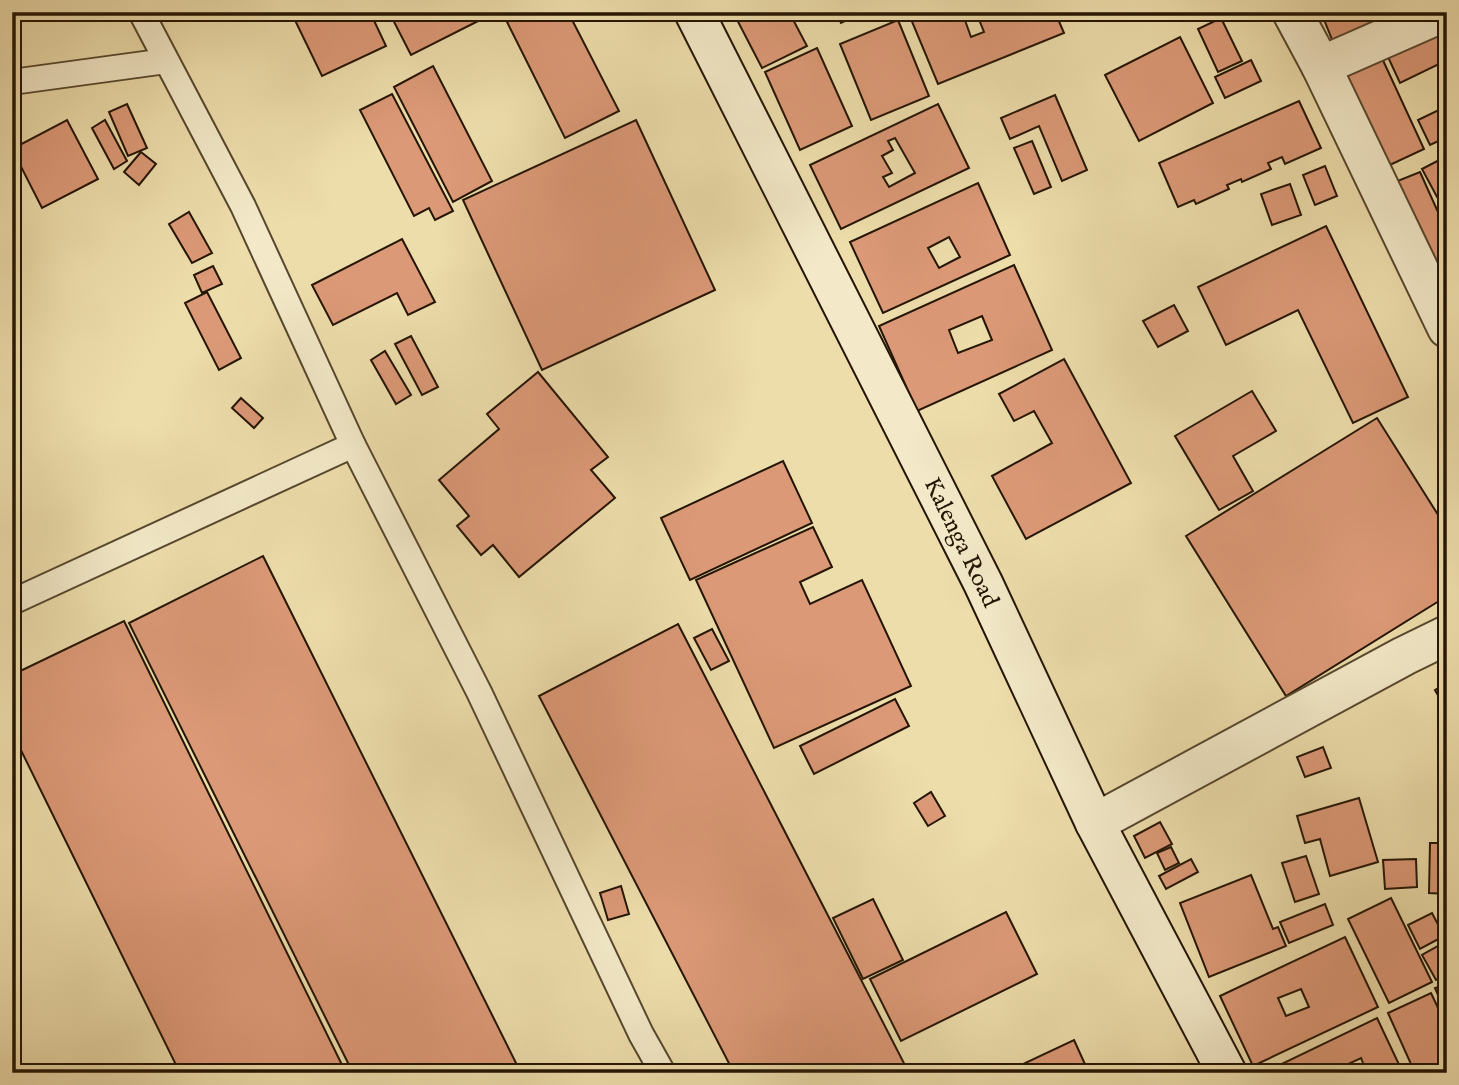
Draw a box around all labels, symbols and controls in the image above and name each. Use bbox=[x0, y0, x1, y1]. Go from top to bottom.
street label: Kalenga Road bbox=[916, 473, 1006, 613]

